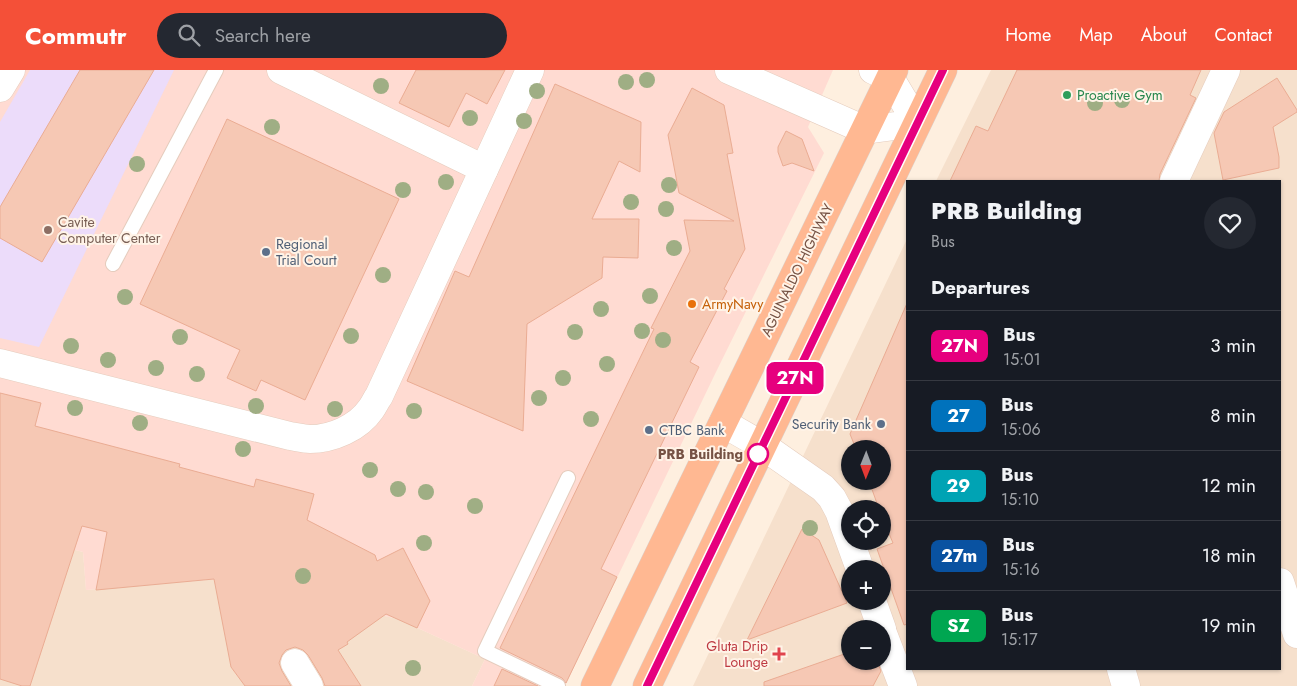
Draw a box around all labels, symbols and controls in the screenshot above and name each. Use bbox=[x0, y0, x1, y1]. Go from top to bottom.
search box bbox=[157, 13, 507, 58]
text: Commutr bbox=[25, 18, 127, 53]
icon: search bbox=[175, 21, 203, 49]
text: Search here bbox=[215, 22, 311, 49]
text: Home bbox=[1005, 22, 1051, 48]
text: Map bbox=[1079, 22, 1113, 48]
text: About bbox=[1141, 22, 1186, 48]
text: Contact bbox=[1214, 22, 1272, 48]
place label: Proactive Gym bbox=[1077, 85, 1163, 105]
marker: Proactive Gym bbox=[1061, 89, 1073, 101]
text: PRB Building bbox=[931, 193, 1082, 228]
button: heart bbox=[1204, 197, 1256, 249]
street label: AGUINALDO HIGHWAY bbox=[756, 200, 838, 340]
place label: Cavite Computer Center bbox=[58, 212, 161, 248]
marker: Cavite Computer Center bbox=[42, 224, 54, 236]
text: Bus bbox=[931, 230, 955, 253]
place label: Regional Trial Court bbox=[276, 234, 337, 270]
marker: Regional Trial Court bbox=[260, 246, 272, 258]
text: Departures bbox=[931, 274, 1030, 301]
place label: ArmyNavy bbox=[702, 294, 764, 314]
marker: ArmyNavy bbox=[686, 298, 698, 310]
text: Bus bbox=[1003, 321, 1035, 348]
text: 3 min bbox=[1210, 332, 1256, 359]
text: 27N bbox=[941, 333, 978, 359]
text: 15:01 bbox=[1003, 348, 1041, 371]
line badge: 27N bbox=[766, 362, 824, 394]
text: 27N bbox=[777, 365, 813, 391]
text: Bus bbox=[1001, 391, 1033, 418]
text: 8 min bbox=[1210, 402, 1256, 429]
text: 27 bbox=[947, 403, 970, 429]
place label: Security Bank bbox=[792, 414, 872, 434]
marker: Security Bank bbox=[875, 418, 887, 430]
text: 15:06 bbox=[1001, 418, 1041, 441]
place label: CTBC Bank bbox=[659, 420, 725, 440]
marker: CTBC Bank bbox=[643, 424, 655, 436]
north arrow bbox=[841, 440, 891, 490]
map controls bbox=[841, 440, 891, 670]
marker: PRB Building bbox=[747, 443, 769, 465]
place label: PRB Building bbox=[658, 444, 743, 464]
text: Bus bbox=[1001, 461, 1033, 488]
text: 12 min bbox=[1201, 472, 1256, 499]
text: 29 bbox=[947, 473, 970, 499]
text: 15:10 bbox=[1001, 488, 1039, 511]
button: locate bbox=[841, 500, 891, 550]
text: Bus bbox=[1002, 531, 1034, 558]
text: 18 min bbox=[1202, 542, 1256, 569]
text: 27m bbox=[941, 543, 977, 569]
text: 15:16 bbox=[1002, 558, 1040, 581]
button: + bbox=[841, 560, 891, 610]
text: Bus bbox=[1001, 601, 1033, 628]
text: 19 min bbox=[1201, 612, 1256, 639]
text: SZ bbox=[947, 613, 970, 639]
button: − bbox=[841, 620, 891, 670]
text: 15:17 bbox=[1001, 628, 1038, 651]
place label: Gluta Drip Lounge bbox=[706, 636, 768, 672]
marker: Gluta Drip Lounge bbox=[772, 647, 786, 661]

